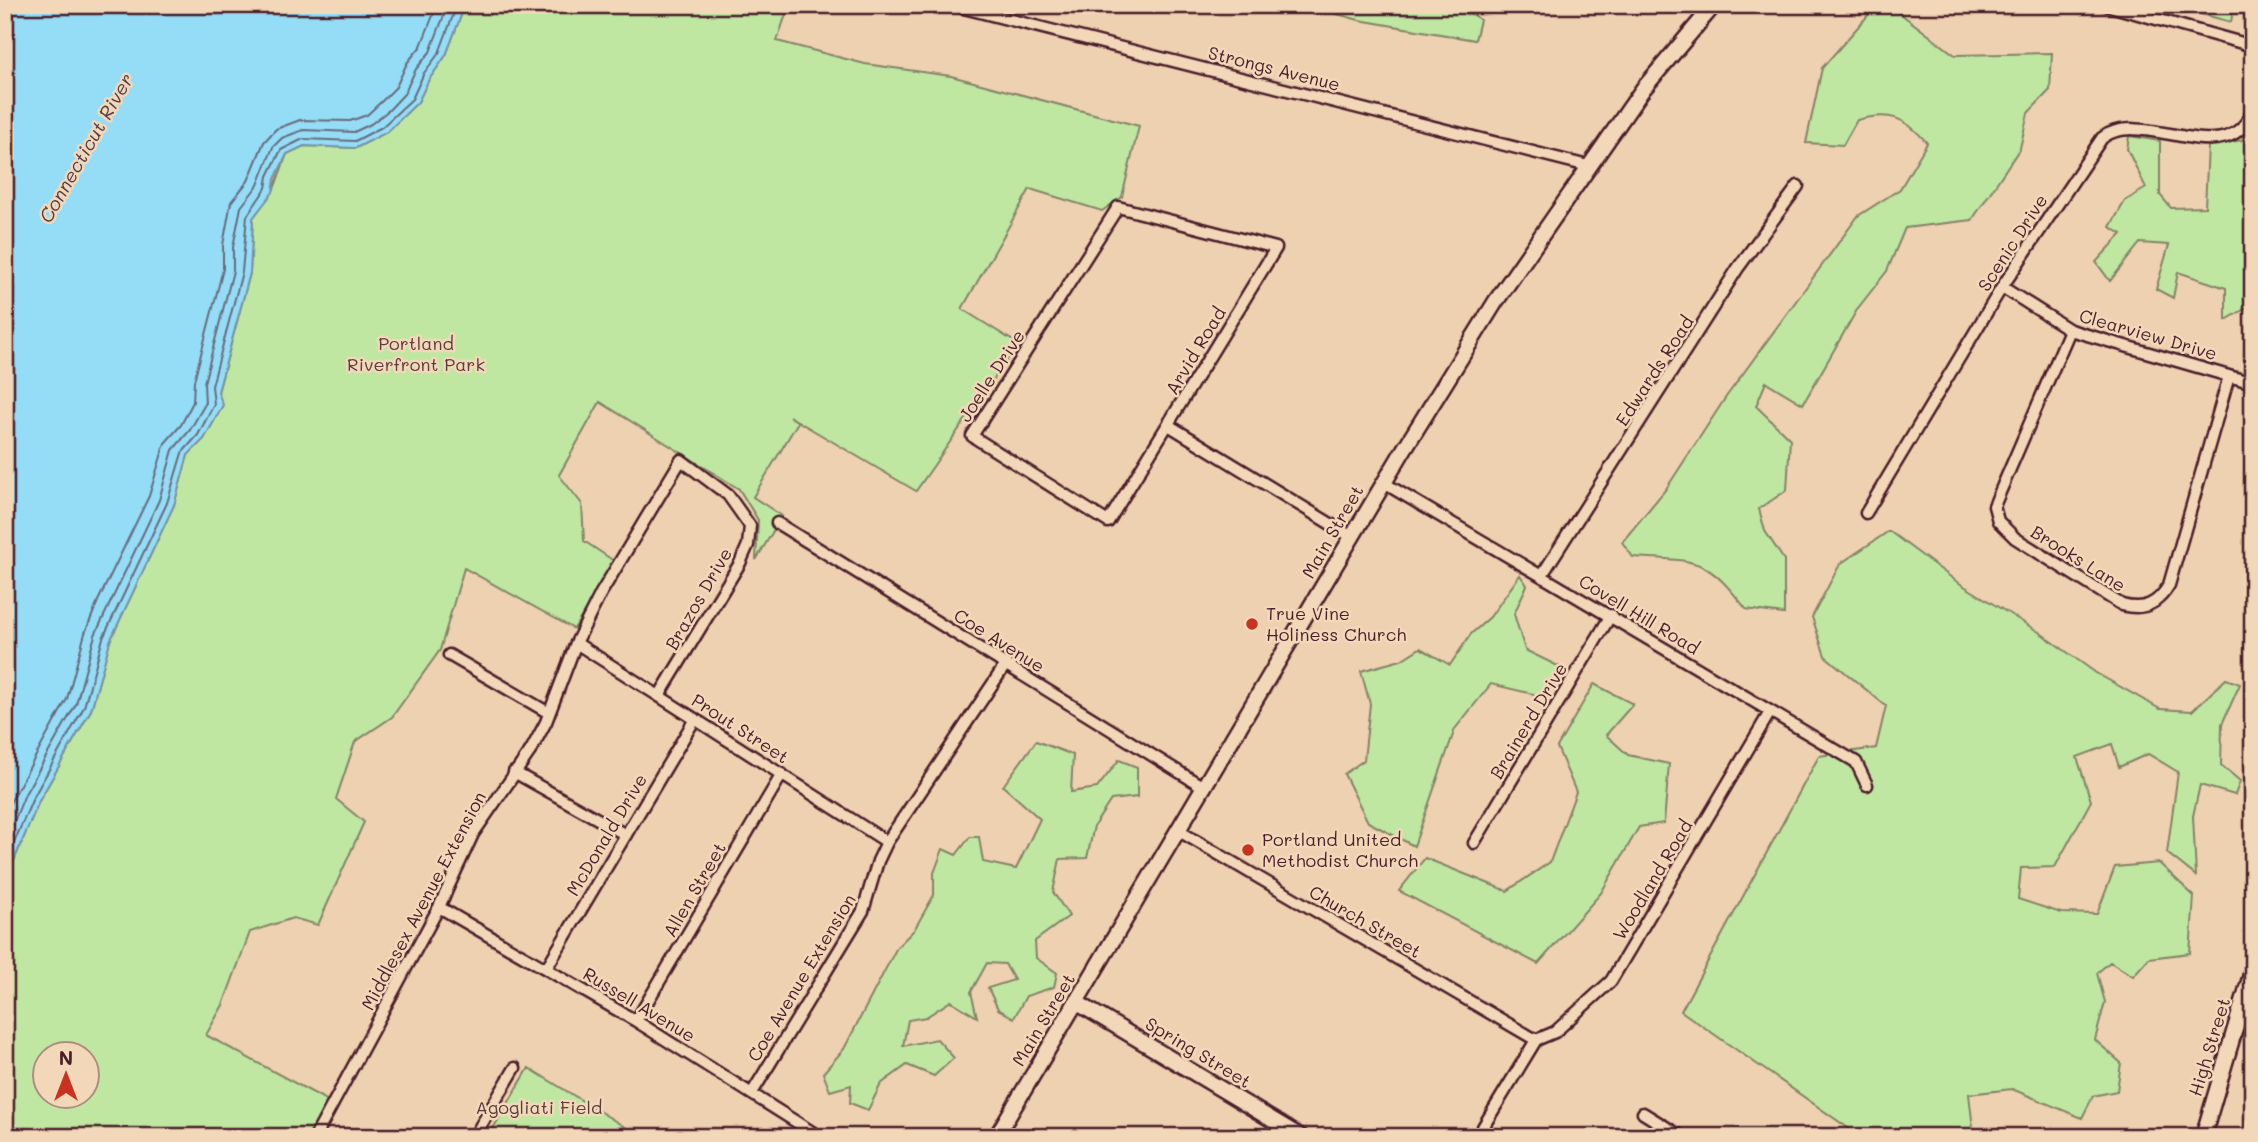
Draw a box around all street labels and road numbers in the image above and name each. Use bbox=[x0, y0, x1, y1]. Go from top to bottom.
street label: Strongs Avenue bbox=[1206, 40, 1343, 96]
street label: Scenic Drive bbox=[1972, 189, 2053, 296]
street label: Arvid Road bbox=[1159, 302, 1231, 399]
street label: Clearview Drive bbox=[2077, 303, 2220, 365]
street label: Edwards Road bbox=[1610, 311, 1699, 430]
street label: Joelle Drive bbox=[952, 325, 1030, 426]
street label: Main Street bbox=[1296, 480, 1369, 583]
street label: Brooks Lane bbox=[2027, 520, 2130, 597]
street label: Brazos Drive bbox=[659, 543, 737, 654]
street label: Covell Hill Road bbox=[1575, 569, 1704, 660]
street label: Coe Avenue bbox=[950, 603, 1049, 678]
street label: Brainerd Drive bbox=[1484, 658, 1572, 783]
street label: Prout Street bbox=[687, 688, 794, 769]
street label: McDonald Drive bbox=[560, 769, 652, 900]
street label: Middlesex Avenue Extension bbox=[355, 787, 491, 1014]
street label: Woodland Road bbox=[1607, 815, 1698, 944]
street label: Allen Street bbox=[657, 838, 731, 941]
street label: Church Street bbox=[1305, 879, 1426, 963]
street label: Coe Avenue Extension bbox=[741, 889, 861, 1066]
street label: Russell Avenue bbox=[579, 961, 700, 1047]
street label: Main Street bbox=[1006, 969, 1080, 1070]
street label: High Street bbox=[2183, 994, 2235, 1099]
street label: Spring Street bbox=[1141, 1011, 1256, 1093]

